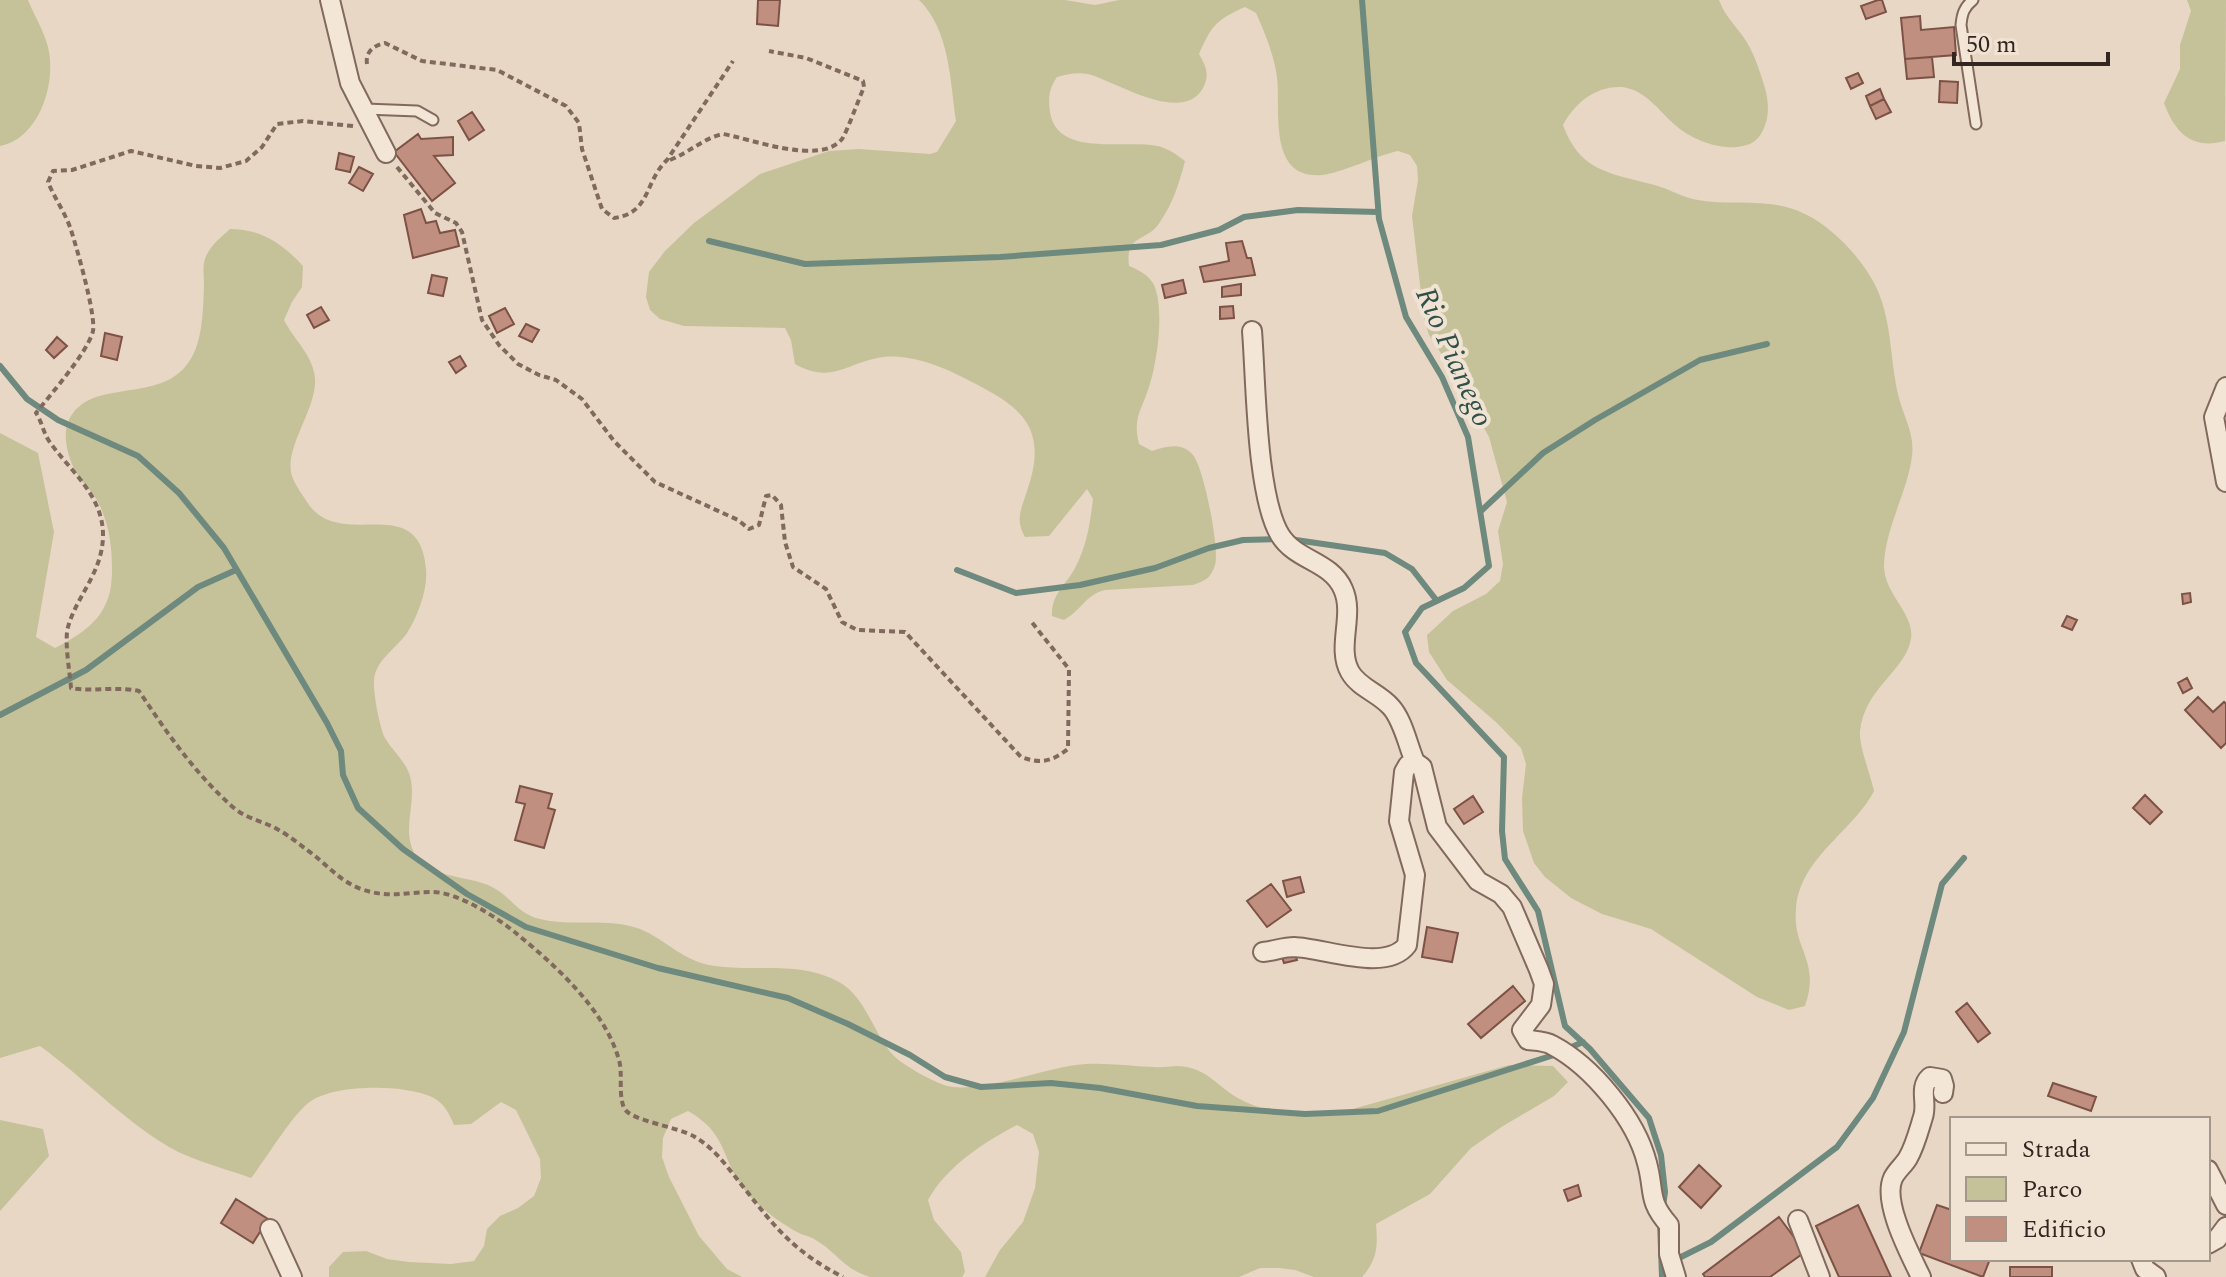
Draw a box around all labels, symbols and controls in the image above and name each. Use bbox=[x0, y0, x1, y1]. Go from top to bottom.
scale bar bbox=[1954, 16, 2108, 66]
text: 50 m bbox=[1966, 27, 2017, 63]
water label: Rio Pianego bbox=[1403, 279, 1505, 435]
legend bbox=[1950, 1117, 2210, 1261]
text: Strada bbox=[2022, 1132, 2091, 1168]
text: Parco bbox=[2022, 1172, 2083, 1208]
text: Edificio bbox=[2022, 1212, 2106, 1248]

